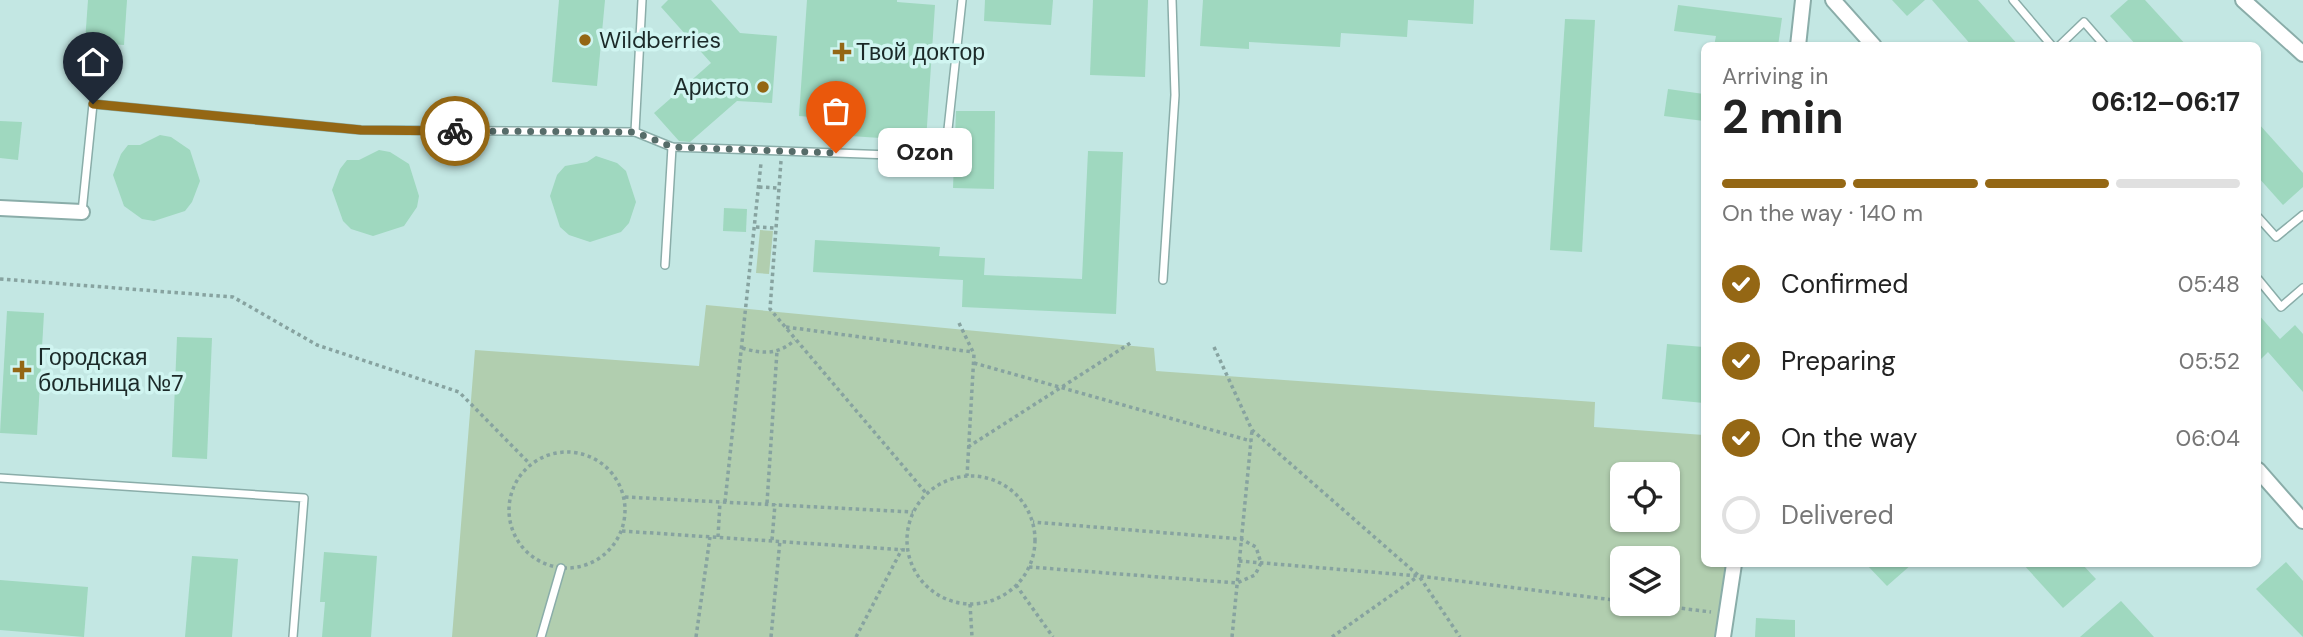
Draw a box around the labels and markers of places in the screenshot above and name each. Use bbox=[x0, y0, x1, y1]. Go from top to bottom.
place label: Wildberries bbox=[599, 25, 721, 55]
pin bbox=[63, 32, 123, 104]
marker: Wildberries bbox=[577, 32, 593, 48]
place label: Твой доктор bbox=[856, 37, 985, 67]
marker: Твой доктор bbox=[834, 44, 850, 60]
place label: Аристо bbox=[673, 72, 749, 102]
marker: Аристо bbox=[755, 79, 771, 95]
pin bbox=[806, 81, 866, 153]
callout: Ozon bbox=[878, 128, 973, 178]
place label: Городская больница №7 bbox=[38, 342, 183, 398]
marker: Городская больница №7 bbox=[12, 360, 32, 380]

